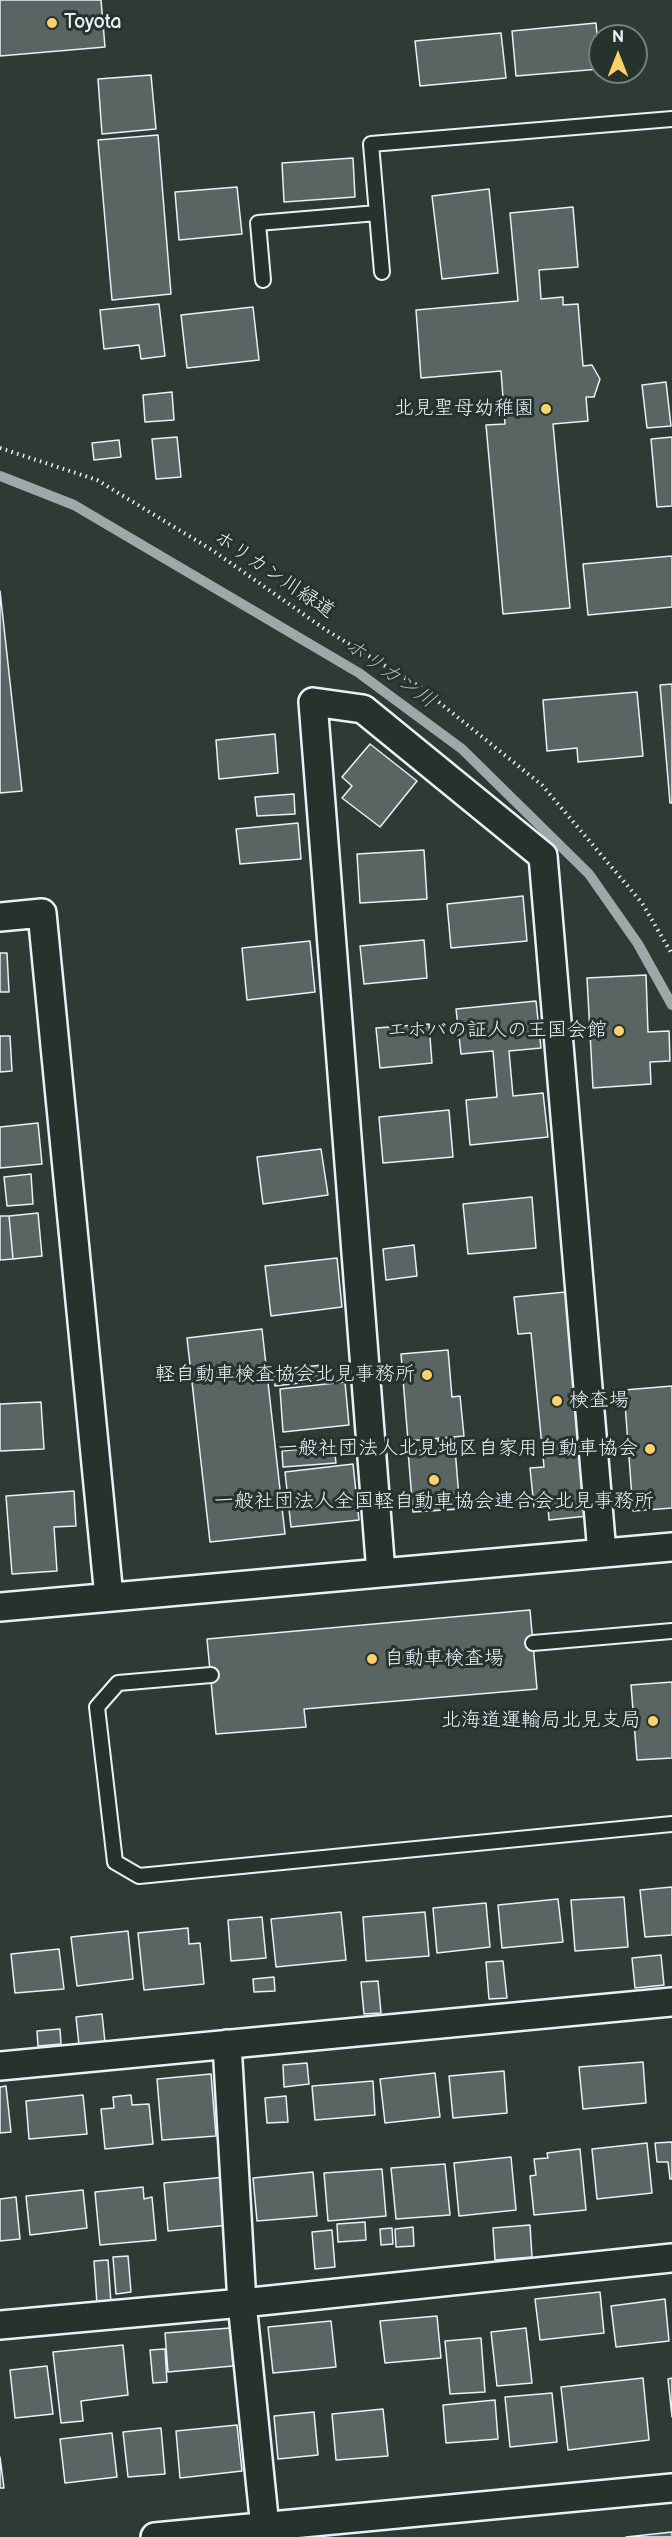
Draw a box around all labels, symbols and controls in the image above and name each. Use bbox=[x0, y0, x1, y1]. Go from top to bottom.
place label: Toyota bbox=[64, 11, 121, 35]
marker: Toyota bbox=[45, 16, 59, 30]
north arrow bbox=[588, 24, 648, 84]
text: N bbox=[612, 28, 624, 47]
place label: 北見聖母幼稚園 bbox=[394, 397, 534, 421]
marker: 北見聖母幼稚園 bbox=[539, 402, 553, 416]
street label: ホリカン川緑道 bbox=[209, 526, 339, 624]
water label: ホリカン川 bbox=[340, 634, 440, 714]
place label: エホバの証人の王国会館 bbox=[387, 1019, 607, 1043]
marker: エホバの証人の王国会館 bbox=[612, 1024, 626, 1038]
place label: 軽自動車検査協会北見事務所 bbox=[155, 1363, 415, 1387]
marker: 軽自動車検査協会北見事務所 bbox=[420, 1368, 434, 1382]
place label: 検査場 bbox=[569, 1389, 629, 1413]
marker: 検査場 bbox=[550, 1394, 564, 1408]
place label: 一般社団法人北見地区自家用自動車協会 bbox=[278, 1437, 638, 1461]
marker: 一般社団法人北見地区自家用自動車協会 bbox=[643, 1442, 657, 1456]
marker: 一般社団法人全国軽自動車協会連合会北見事務所 bbox=[427, 1473, 441, 1487]
place label: 一般社団法人全国軽自動車協会連合会北見事務所 bbox=[214, 1490, 654, 1514]
place label: 自動車検査場 bbox=[384, 1647, 504, 1671]
marker: 自動車検査場 bbox=[365, 1652, 379, 1666]
place label: 北海道運輸局北見支局 bbox=[441, 1709, 641, 1733]
marker: 北海道運輸局北見支局 bbox=[646, 1714, 660, 1728]

